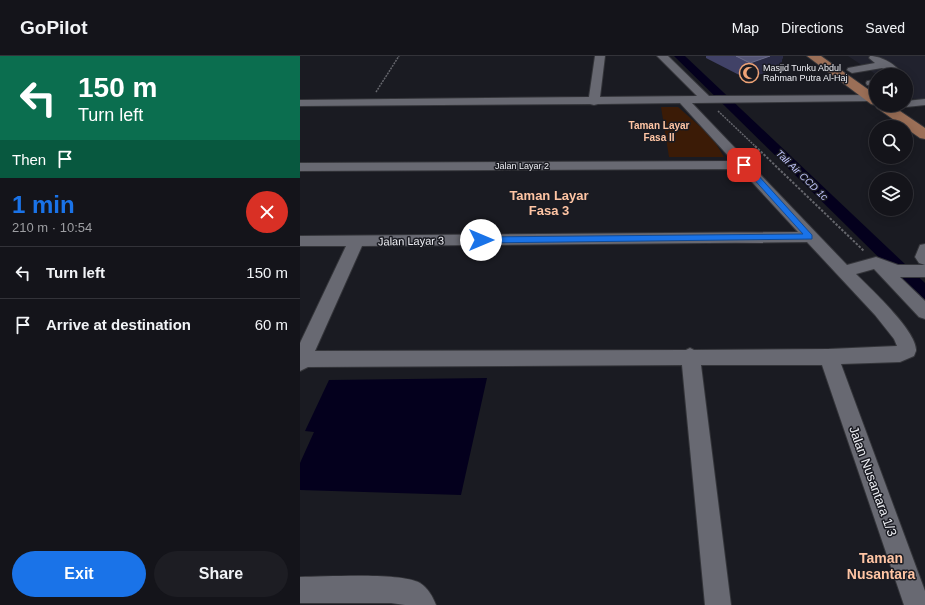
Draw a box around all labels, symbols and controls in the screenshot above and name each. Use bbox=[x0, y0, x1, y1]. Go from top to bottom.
text: GoPilot bbox=[20, 17, 88, 38]
text: Map bbox=[732, 20, 759, 36]
text: Directions bbox=[781, 20, 843, 36]
text: Saved bbox=[865, 20, 905, 36]
mosque icon: Masjid Tunku Abdul Rahman Putra Al-Haj bbox=[738, 62, 760, 84]
place label: Masjid Tunku Abdul Rahman Putra Al-Haj bbox=[763, 63, 848, 83]
map controls bbox=[869, 68, 913, 216]
button: sound bbox=[869, 68, 913, 112]
icon: left bbox=[12, 72, 64, 124]
text: 150 m bbox=[78, 72, 157, 103]
text: Turn left bbox=[78, 105, 143, 125]
district label: Taman Layar Fasa II bbox=[629, 120, 690, 143]
button: search bbox=[869, 120, 913, 164]
icon: arrive bbox=[54, 148, 76, 170]
pin bbox=[727, 148, 761, 182]
water label: Tali Air CCD 1c bbox=[774, 148, 830, 202]
text: Then bbox=[12, 151, 46, 168]
icon: arrive bbox=[733, 154, 755, 176]
street label: Jalan Layar 2 bbox=[495, 161, 549, 171]
button: layers bbox=[869, 172, 913, 216]
district label: Taman Layar Fasa 3 bbox=[509, 188, 589, 218]
text: 1 min bbox=[12, 191, 75, 218]
button: close bbox=[246, 191, 288, 233]
position arrow bbox=[460, 219, 502, 261]
text: 210 m · 10:54 bbox=[12, 220, 92, 235]
street label: Jalan Layar 3 bbox=[378, 234, 444, 248]
icon: left bbox=[12, 262, 34, 284]
text: Turn left bbox=[46, 264, 105, 281]
text: 150 m bbox=[246, 264, 288, 281]
icon: arrive bbox=[12, 314, 34, 336]
text: Arrive at destination bbox=[46, 316, 191, 333]
text: 60 m bbox=[255, 316, 288, 333]
street label: Jalan Nusantara 1/3 bbox=[846, 424, 900, 538]
district label: Taman Nusantara bbox=[847, 550, 915, 582]
button: Exit bbox=[12, 551, 146, 597]
button: Share bbox=[154, 551, 288, 597]

